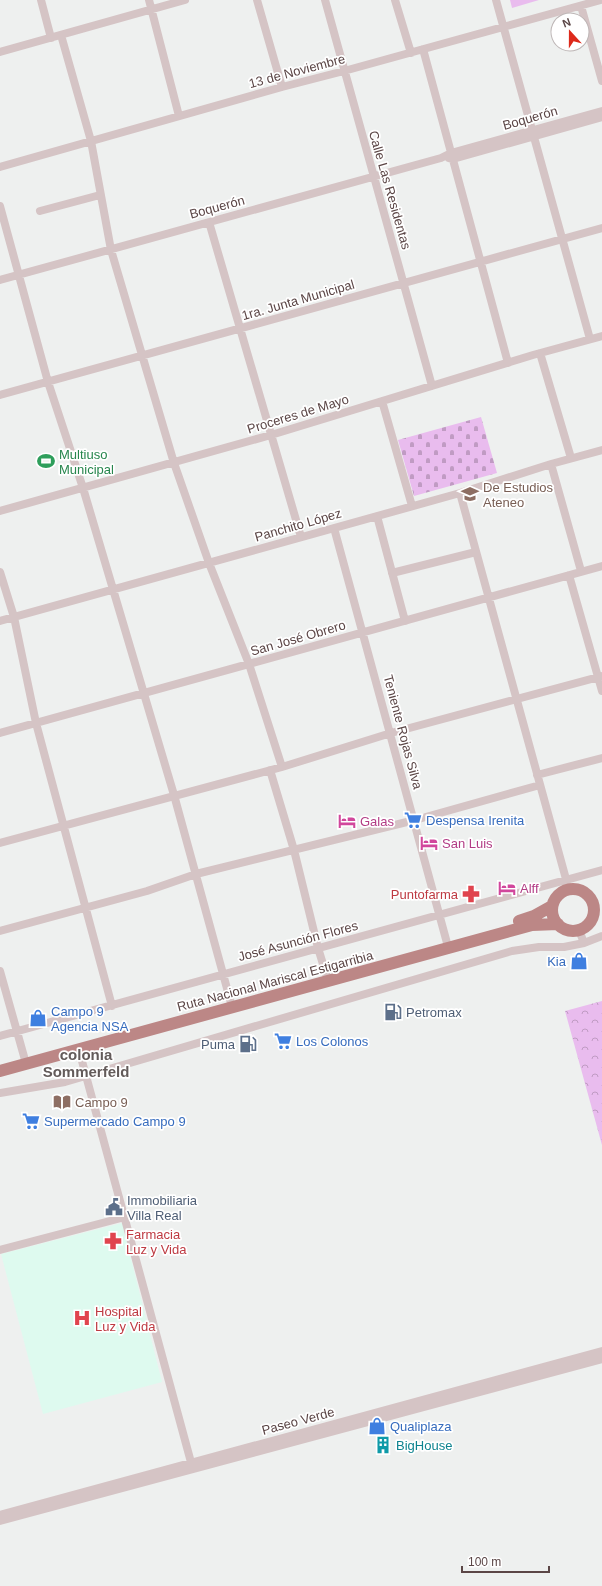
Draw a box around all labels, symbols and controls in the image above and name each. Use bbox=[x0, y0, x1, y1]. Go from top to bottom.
north arrow bbox=[550, 12, 590, 52]
text: N bbox=[561, 16, 572, 30]
street label: 13 de Noviembre bbox=[247, 51, 347, 91]
street label: Boquerón bbox=[501, 103, 559, 133]
street label: Calle Las Residentas bbox=[366, 129, 414, 252]
street label: Boquerón bbox=[188, 192, 246, 222]
street label: 1ra. Junta Municipal bbox=[240, 277, 356, 323]
street label: Proceres de Mayo bbox=[245, 391, 351, 437]
place label: Multiuso Municipal bbox=[59, 447, 114, 477]
sports icon: Multiuso Municipal bbox=[36, 451, 56, 471]
place label: De Estudios Ateneo bbox=[483, 480, 554, 510]
school or university icon: De Estudios Ateneo bbox=[460, 484, 480, 504]
street label: Panchito López bbox=[253, 505, 343, 545]
street label: San José Obrero bbox=[249, 617, 347, 659]
street label: Teniente Rojas Silva bbox=[381, 673, 426, 792]
supermarket icon: Despensa Irenita bbox=[403, 810, 423, 830]
hotel icon: Galas bbox=[337, 811, 357, 831]
place label: Despensa Irenita bbox=[426, 813, 525, 828]
place label: Galas bbox=[360, 814, 394, 829]
hotel icon: San Luis bbox=[419, 833, 439, 853]
place label: San Luis bbox=[442, 836, 493, 851]
hotel icon: Alff bbox=[497, 878, 517, 898]
place label: Alff bbox=[520, 881, 539, 896]
pharmacy icon: Puntofarma bbox=[461, 884, 481, 904]
place label: Puntofarma bbox=[391, 887, 459, 902]
street label: José Asunción Flores bbox=[236, 918, 360, 964]
street label: Ruta Nacional Mariscal Estigarribia bbox=[175, 947, 375, 1014]
shop icon: Kia bbox=[569, 951, 589, 971]
place label: Kia bbox=[547, 954, 567, 969]
fuel station icon: Petromax bbox=[383, 1002, 403, 1022]
place label: Campo 9 Agencia NSA bbox=[51, 1004, 129, 1034]
place label: Petromax bbox=[406, 1005, 462, 1020]
shop icon: Campo 9 Agencia NSA bbox=[28, 1008, 48, 1028]
supermarket icon: Los Colonos bbox=[273, 1031, 293, 1051]
fuel station icon: Puma bbox=[238, 1034, 258, 1054]
place label: Los Colonos bbox=[296, 1034, 369, 1049]
place label: Puma bbox=[201, 1037, 236, 1052]
district label: colonia Sommerfeld bbox=[43, 1046, 129, 1080]
library icon: Campo 9 bbox=[52, 1092, 72, 1112]
place label: Campo 9 bbox=[75, 1095, 128, 1110]
supermarket icon: Supermercado Campo 9 bbox=[21, 1111, 41, 1131]
place label: Supermercado Campo 9 bbox=[44, 1114, 186, 1129]
place label: Immobiliaria Villa Real bbox=[127, 1193, 198, 1223]
public building icon: Immobiliaria Villa Real bbox=[104, 1197, 124, 1217]
place label: Farmacia Luz y Vida bbox=[126, 1227, 187, 1257]
pharmacy icon: Farmacia Luz y Vida bbox=[103, 1231, 123, 1251]
place label: Hospital Luz y Vida bbox=[95, 1304, 156, 1334]
hospital icon: Hospital Luz y Vida bbox=[72, 1308, 92, 1328]
street label: Paseo Verde bbox=[260, 1404, 336, 1438]
shop icon: Qualiplaza bbox=[367, 1416, 387, 1436]
place label: Qualiplaza bbox=[390, 1419, 452, 1434]
building icon: BigHouse bbox=[373, 1435, 393, 1455]
place label: BigHouse bbox=[396, 1438, 452, 1453]
scale bar bbox=[462, 1548, 549, 1574]
text: 100 m bbox=[468, 1555, 501, 1569]

